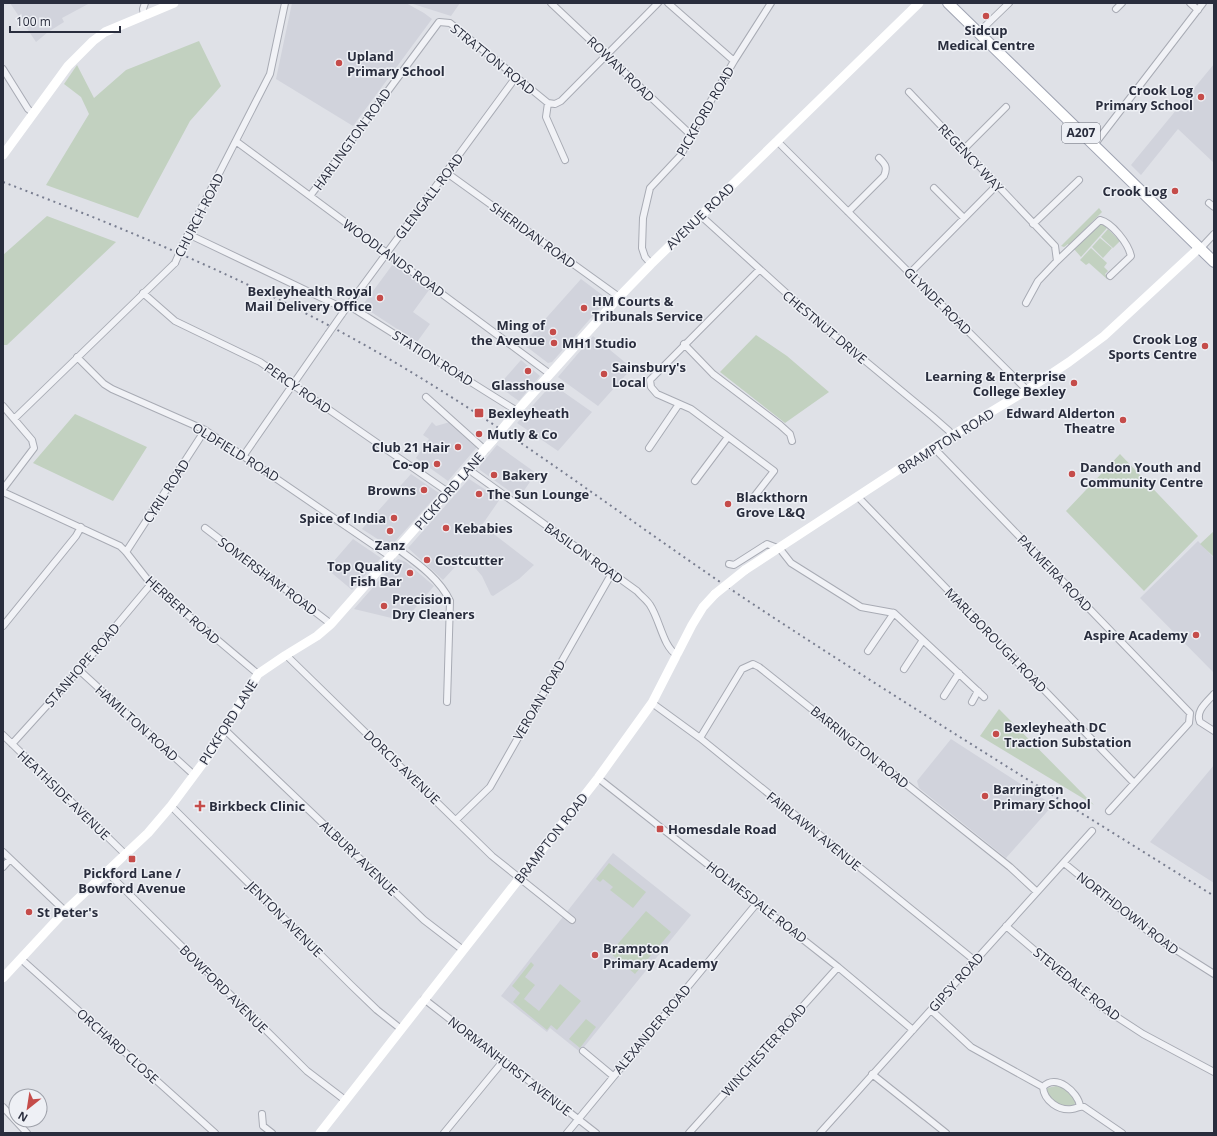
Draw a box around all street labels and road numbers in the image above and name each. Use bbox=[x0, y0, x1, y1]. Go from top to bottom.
street label: STRATTON ROAD bbox=[447, 19, 539, 99]
street label: ROWAN ROAD bbox=[583, 32, 659, 106]
street label: PICKFORD ROAD bbox=[672, 63, 738, 159]
street label: HARLINGTON ROAD bbox=[309, 84, 395, 194]
street label: REGENCY WAY bbox=[934, 120, 1008, 197]
road number: A207 bbox=[1062, 123, 1100, 143]
street label: GLENGALL ROAD bbox=[391, 149, 467, 243]
street label: CHURCH ROAD bbox=[170, 170, 228, 260]
street label: AVENUE ROAD bbox=[662, 179, 738, 253]
street label: SHERIDAN ROAD bbox=[486, 198, 580, 272]
street label: WOODLANDS ROAD bbox=[339, 215, 449, 301]
street label: GLYNDE ROAD bbox=[900, 263, 976, 339]
street label: CHESTNUT DRIVE bbox=[779, 286, 871, 368]
street label: STATION ROAD bbox=[389, 326, 477, 390]
street label: PERCY ROAD bbox=[261, 358, 335, 418]
street label: BRAMPTON ROAD bbox=[894, 404, 998, 478]
street label: OLDFIELD ROAD bbox=[189, 418, 283, 486]
street label: PICKFORD LANE bbox=[410, 448, 488, 534]
street label: CYRIL ROAD bbox=[139, 455, 193, 527]
street label: BASILON ROAD bbox=[541, 518, 627, 588]
street label: PALMEIRA ROAD bbox=[1014, 530, 1096, 616]
street label: SOMERSHAM ROAD bbox=[215, 533, 321, 619]
street label: HERBERT ROAD bbox=[142, 572, 224, 648]
street label: MARLBOROUGH ROAD bbox=[941, 584, 1051, 696]
street label: STANHOPE ROAD bbox=[40, 619, 124, 711]
street label: VEROAN ROAD bbox=[509, 656, 569, 744]
street label: PICKFORD LANE bbox=[195, 676, 261, 768]
street label: HAMILTON ROAD bbox=[92, 681, 182, 765]
street label: BARRINGTON ROAD bbox=[807, 702, 913, 792]
street label: DORCIS AVENUE bbox=[360, 726, 444, 808]
street label: HEATHSIDE AVENUE bbox=[14, 746, 114, 844]
street label: FAIRLAWN AVENUE bbox=[763, 787, 865, 875]
street label: BRAMPTON ROAD bbox=[510, 789, 592, 887]
street label: ALBURY AVENUE bbox=[316, 816, 402, 900]
street label: HOLMESDALE ROAD bbox=[703, 857, 811, 947]
street label: NORTHDOWN ROAD bbox=[1073, 867, 1183, 959]
street label: JENTON AVENUE bbox=[242, 876, 327, 961]
street label: BOWFORD AVENUE bbox=[176, 941, 272, 1037]
street label: STEVEDALE ROAD bbox=[1030, 943, 1124, 1025]
street label: GIPSY ROAD bbox=[924, 948, 988, 1016]
street label: ALEXANDER ROAD bbox=[609, 980, 695, 1078]
street label: WINCHESTER ROAD bbox=[717, 1000, 811, 1100]
street label: ORCHARD CLOSE bbox=[73, 1004, 163, 1088]
street label: NORMANHURST AVENUE bbox=[445, 1012, 575, 1120]

